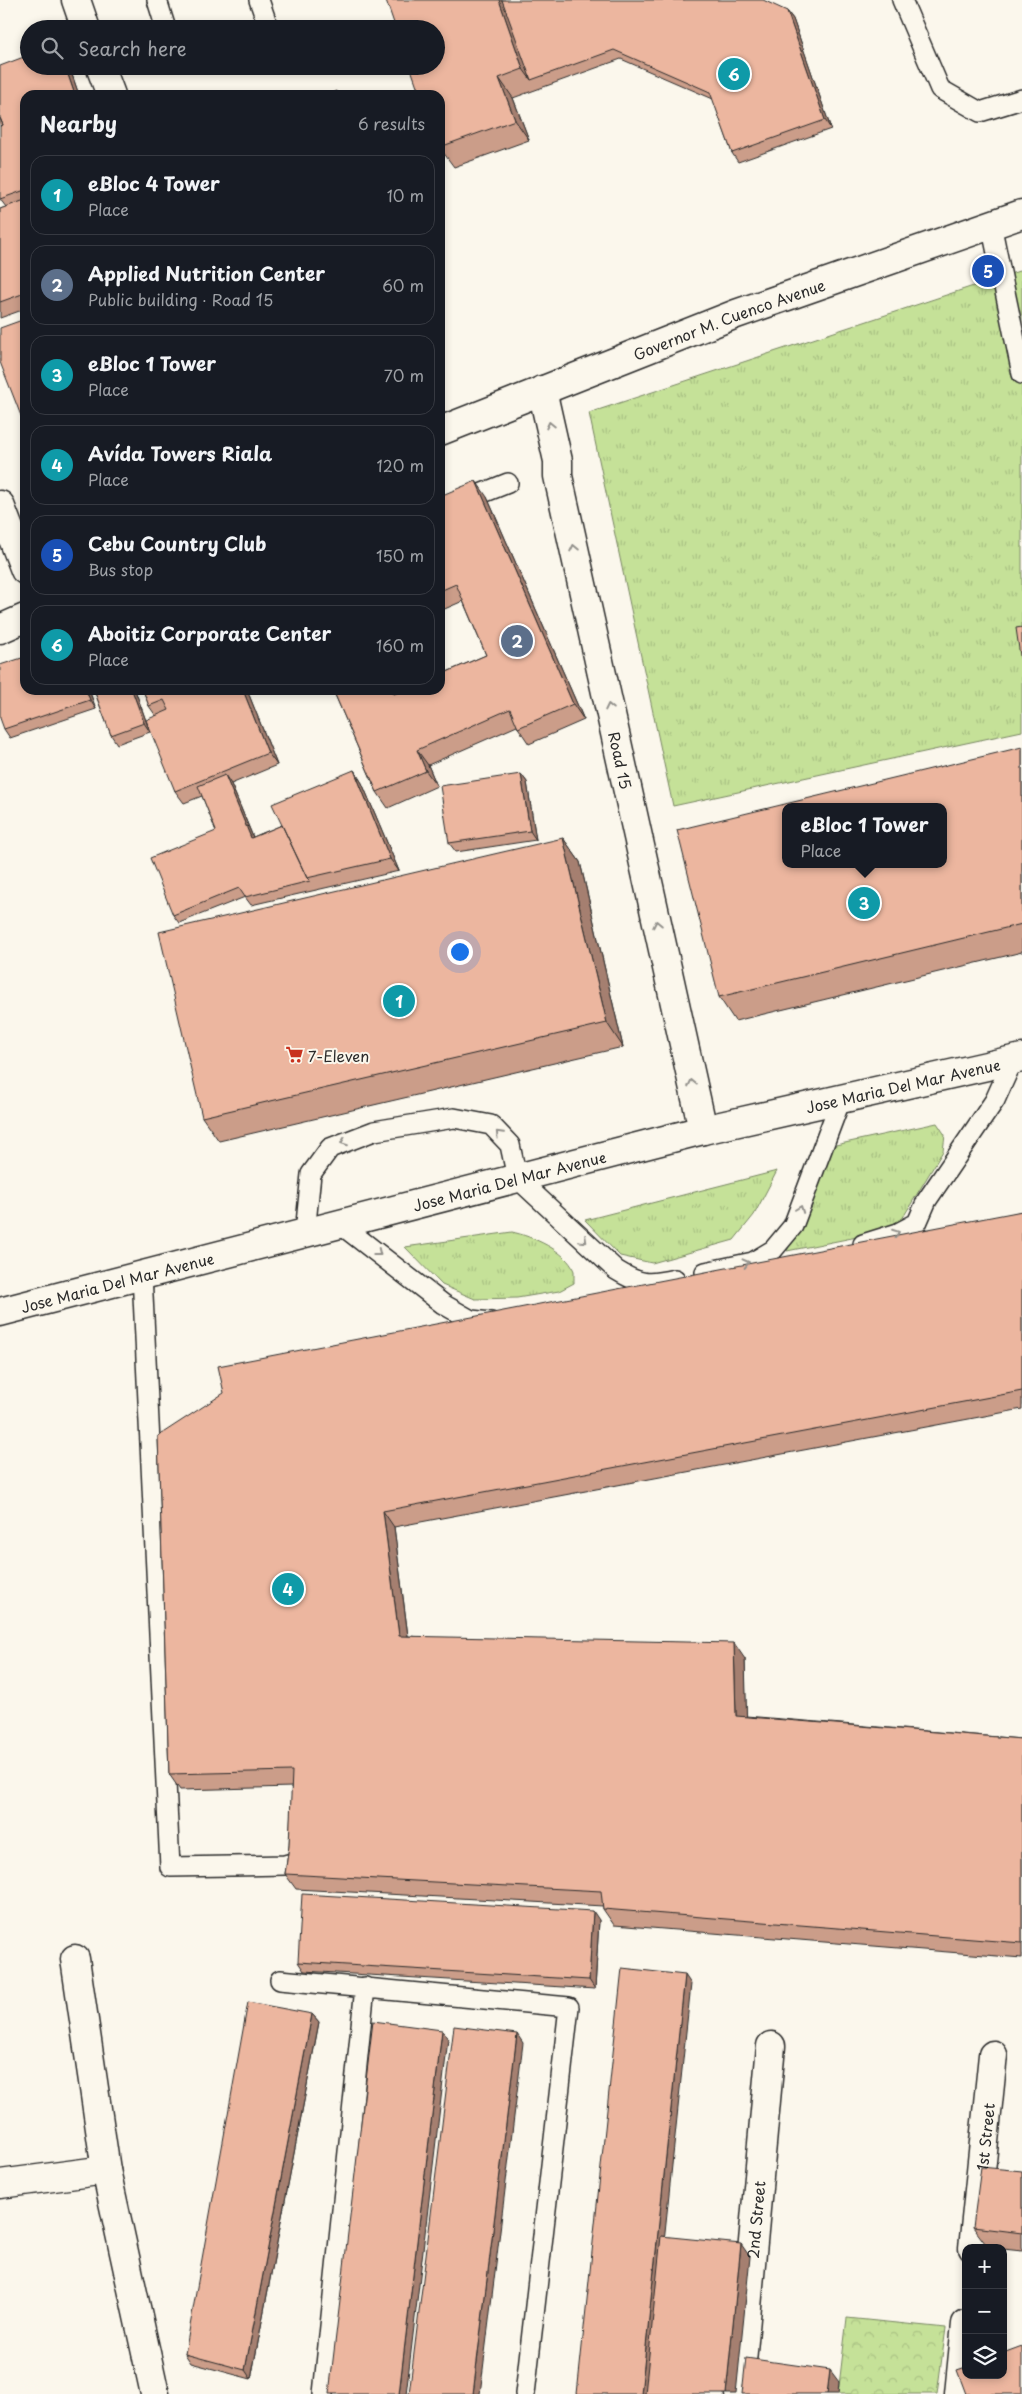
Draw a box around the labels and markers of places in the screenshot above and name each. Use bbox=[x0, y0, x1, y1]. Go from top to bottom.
pin: 6 bbox=[718, 55, 750, 93]
pin: 5 bbox=[972, 252, 1004, 290]
pin: 2 bbox=[501, 622, 533, 660]
pin: 3 bbox=[848, 884, 880, 922]
pin: 1 bbox=[383, 982, 415, 1020]
place label: 7-Eleven bbox=[308, 1044, 369, 1067]
supermarket icon: 7-Eleven bbox=[284, 1045, 304, 1065]
pin: 4 bbox=[272, 1570, 304, 1608]

